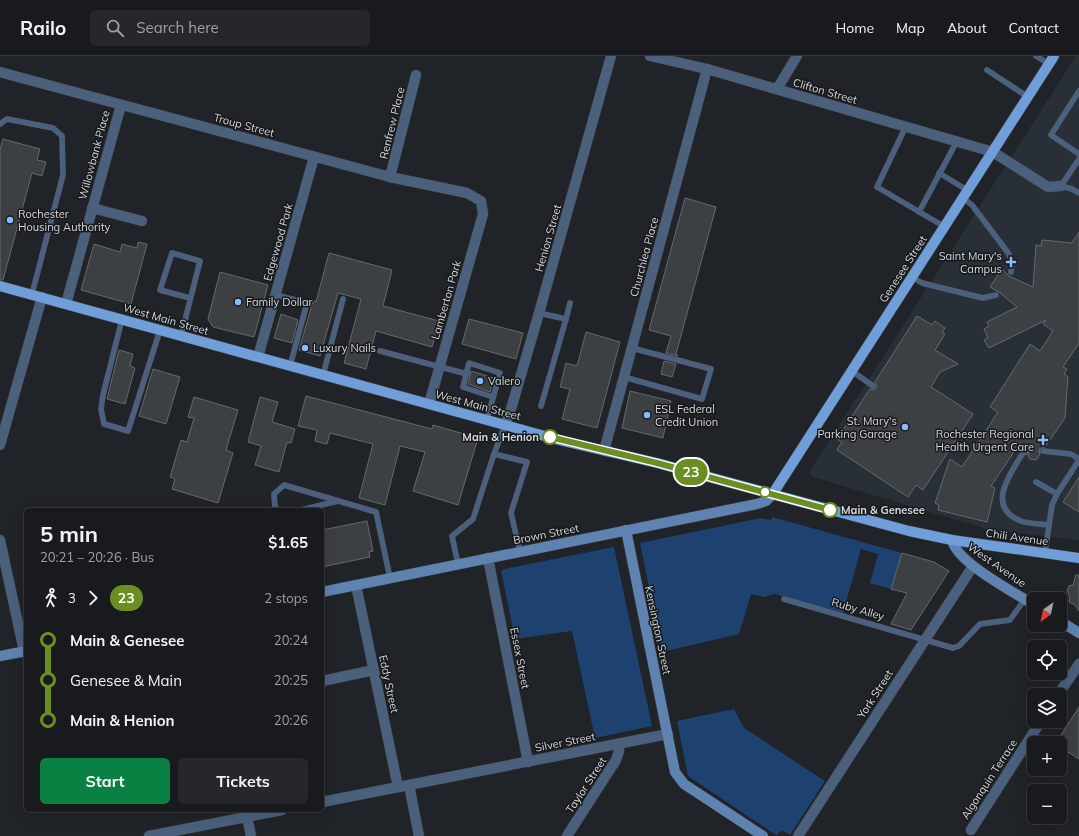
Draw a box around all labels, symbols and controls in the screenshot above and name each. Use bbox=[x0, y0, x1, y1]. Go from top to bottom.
search box bbox=[90, 10, 370, 46]
text: Railo bbox=[20, 16, 66, 40]
icon: search bbox=[104, 17, 126, 39]
text: Search here bbox=[136, 18, 219, 37]
text: Home bbox=[835, 19, 874, 37]
text: Map bbox=[896, 19, 925, 37]
text: About bbox=[947, 19, 987, 37]
text: Contact bbox=[1009, 19, 1059, 37]
street label: Clifton Street bbox=[791, 75, 859, 107]
street label: Renfrew Place bbox=[376, 86, 408, 160]
street label: Willowbank Place bbox=[75, 109, 113, 201]
street label: Troup Street bbox=[212, 110, 276, 140]
street label: Edgewood Park bbox=[260, 201, 296, 283]
street label: Henion Street bbox=[532, 203, 564, 273]
place label: Rochester Housing Authority bbox=[18, 207, 111, 234]
marker: Rochester Housing Authority bbox=[5, 215, 15, 225]
street label: Churchlea Place bbox=[627, 216, 661, 298]
street label: Genesee Street bbox=[876, 233, 930, 305]
place label: Saint Mary's Campus bbox=[939, 249, 1002, 276]
marker: Saint Mary's Campus bbox=[1005, 256, 1017, 268]
street label: Lamberton Park bbox=[428, 258, 464, 341]
place label: Family Dollar bbox=[246, 295, 313, 309]
marker: Family Dollar bbox=[233, 297, 243, 307]
street label: West Main Street bbox=[122, 300, 210, 338]
place label: Luxury Nails bbox=[313, 341, 376, 355]
marker: Luxury Nails bbox=[300, 343, 310, 353]
place label: Valero bbox=[488, 374, 520, 388]
marker: Valero bbox=[475, 376, 485, 386]
street label: West Main Street bbox=[434, 387, 522, 423]
place label: ESL Federal Credit Union bbox=[655, 402, 718, 429]
marker: ESL Federal Credit Union bbox=[642, 410, 652, 420]
place label: St. Mary's Parking Garage bbox=[817, 414, 897, 441]
marker: St. Mary's Parking Garage bbox=[900, 422, 910, 432]
place label: Rochester Regional Health Urgent Care bbox=[936, 427, 1034, 454]
marker: Main & Henion bbox=[542, 429, 558, 445]
place label: Main & Henion bbox=[462, 430, 539, 444]
marker: Rochester Regional Health Urgent Care bbox=[1037, 434, 1049, 446]
line badge: 23 bbox=[673, 459, 709, 485]
text: 23 bbox=[683, 463, 699, 481]
unlabelled marker bbox=[759, 486, 771, 498]
marker: Main & Genesee bbox=[822, 502, 838, 518]
place label: Main & Genesee bbox=[841, 503, 925, 517]
text: 5 min bbox=[40, 520, 98, 548]
street label: Brown Street bbox=[512, 521, 580, 547]
street label: Chili Avenue bbox=[985, 526, 1049, 548]
text: $1.65 bbox=[268, 533, 308, 552]
street label: West Avenue bbox=[965, 540, 1029, 590]
text: 20:21 – 20:26 · Bus bbox=[40, 549, 154, 565]
street label: Kensington Street bbox=[642, 584, 674, 676]
icon: walk bbox=[40, 587, 62, 609]
icon: forward bbox=[82, 587, 104, 609]
text: 23 bbox=[118, 589, 135, 607]
text: 3 bbox=[68, 590, 76, 606]
text: 2 stops bbox=[264, 590, 308, 606]
north arrow bbox=[1027, 592, 1067, 632]
map controls bbox=[1027, 592, 1067, 824]
street label: Ruby Alley bbox=[830, 595, 886, 623]
street label: Essex Street bbox=[507, 626, 533, 690]
text: Main & Genesee bbox=[70, 631, 184, 650]
text: 20:24 bbox=[274, 632, 308, 648]
button: locate bbox=[1027, 640, 1067, 680]
street label: Eddy Street bbox=[376, 654, 402, 714]
street label: York Street bbox=[854, 667, 896, 722]
text: Genesee & Main bbox=[70, 671, 182, 690]
text: 20:25 bbox=[274, 672, 308, 688]
button: layers bbox=[1027, 688, 1067, 728]
text: Main & Henion bbox=[70, 711, 175, 730]
text: 20:26 bbox=[274, 712, 308, 728]
street label: Silver Street bbox=[534, 729, 596, 755]
street label: Algonquin Terrace bbox=[958, 736, 1020, 822]
button: + bbox=[1027, 736, 1067, 776]
street label: Taylor Street bbox=[563, 754, 609, 816]
button: Start bbox=[40, 758, 170, 804]
button: Tickets bbox=[178, 758, 308, 804]
button: − bbox=[1027, 784, 1067, 824]

